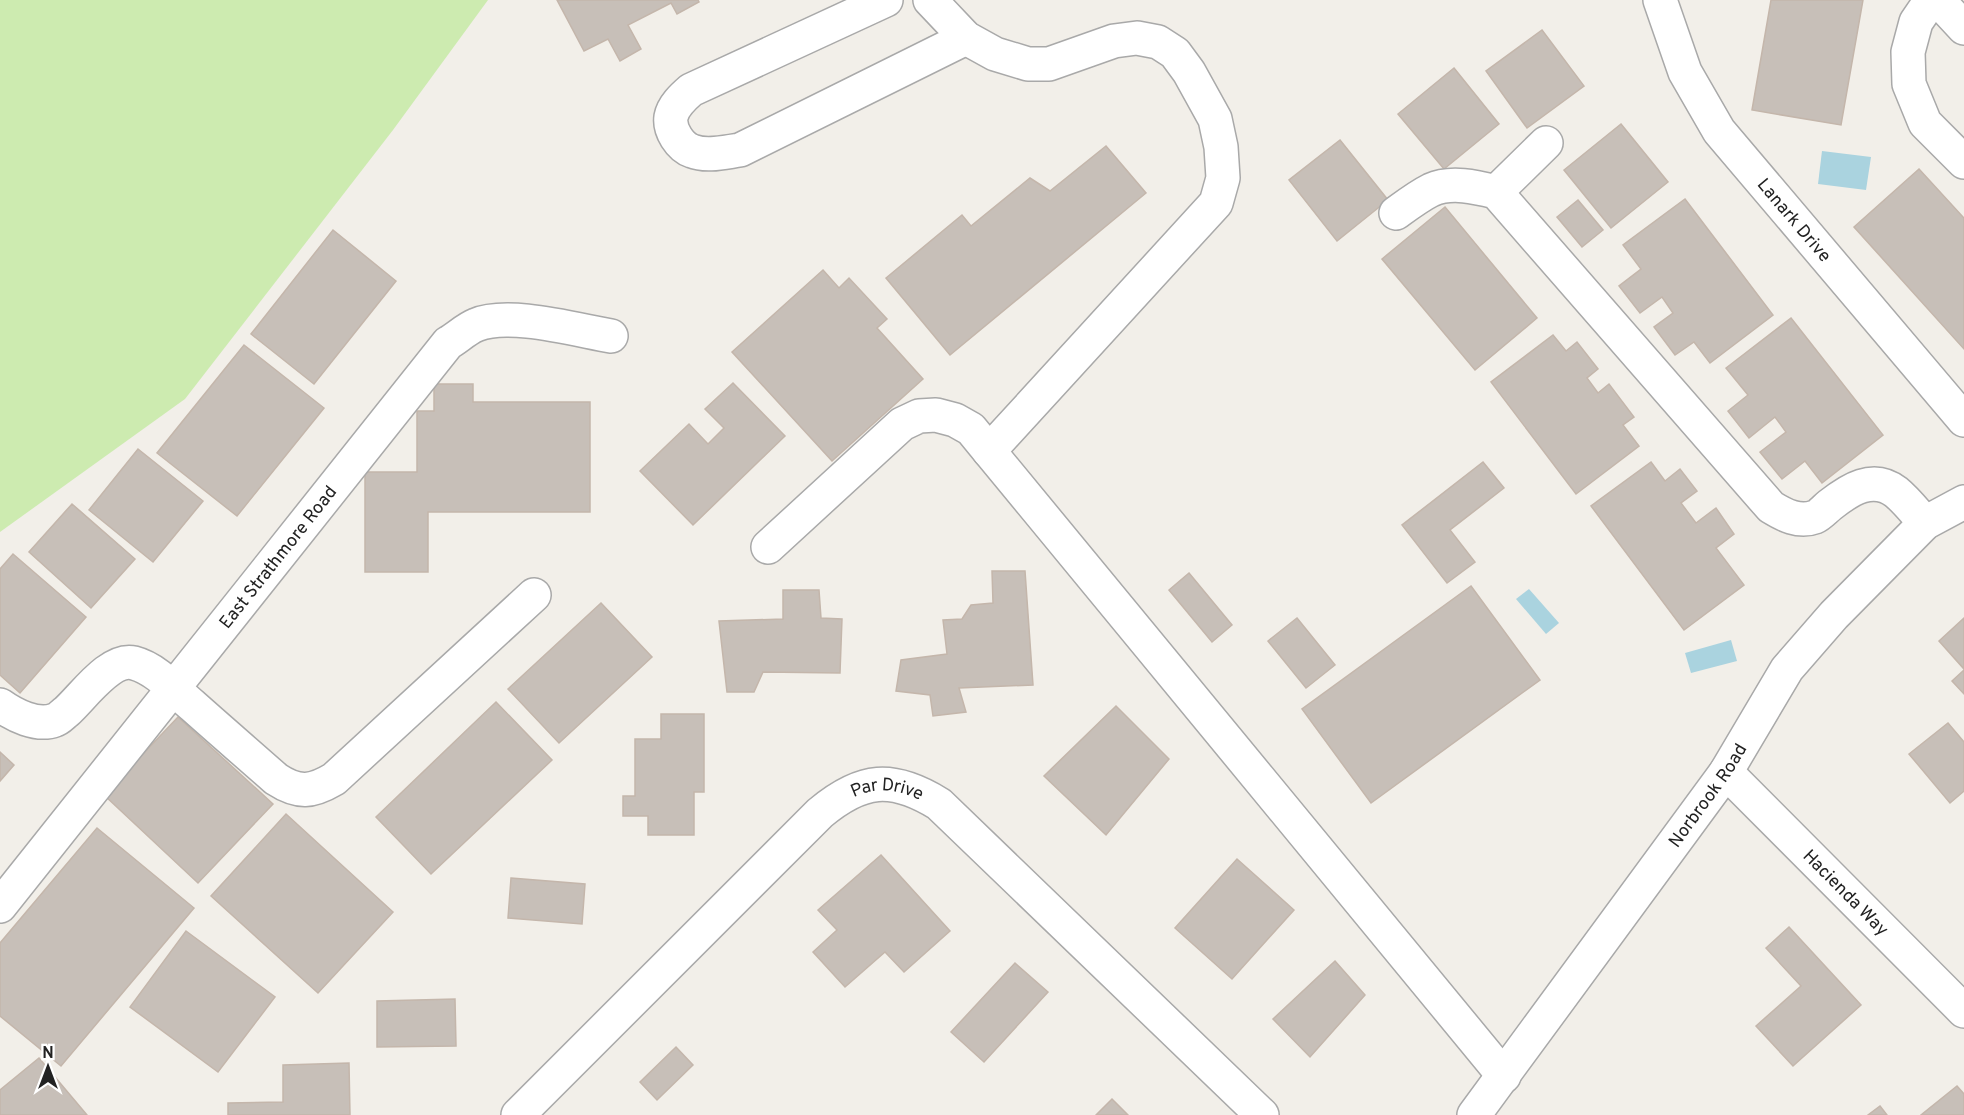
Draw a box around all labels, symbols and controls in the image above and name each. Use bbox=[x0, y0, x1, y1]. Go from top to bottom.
street label: Lanark Drive bbox=[1751, 174, 1835, 268]
street label: East Strathmore Road bbox=[215, 482, 343, 634]
street label: Norbrook Road bbox=[1664, 740, 1753, 853]
street label: Par Drive bbox=[847, 774, 927, 807]
street label: Hacienda Way bbox=[1797, 845, 1893, 942]
north arrow bbox=[18, 1037, 78, 1097]
text: N bbox=[42, 1044, 54, 1064]

